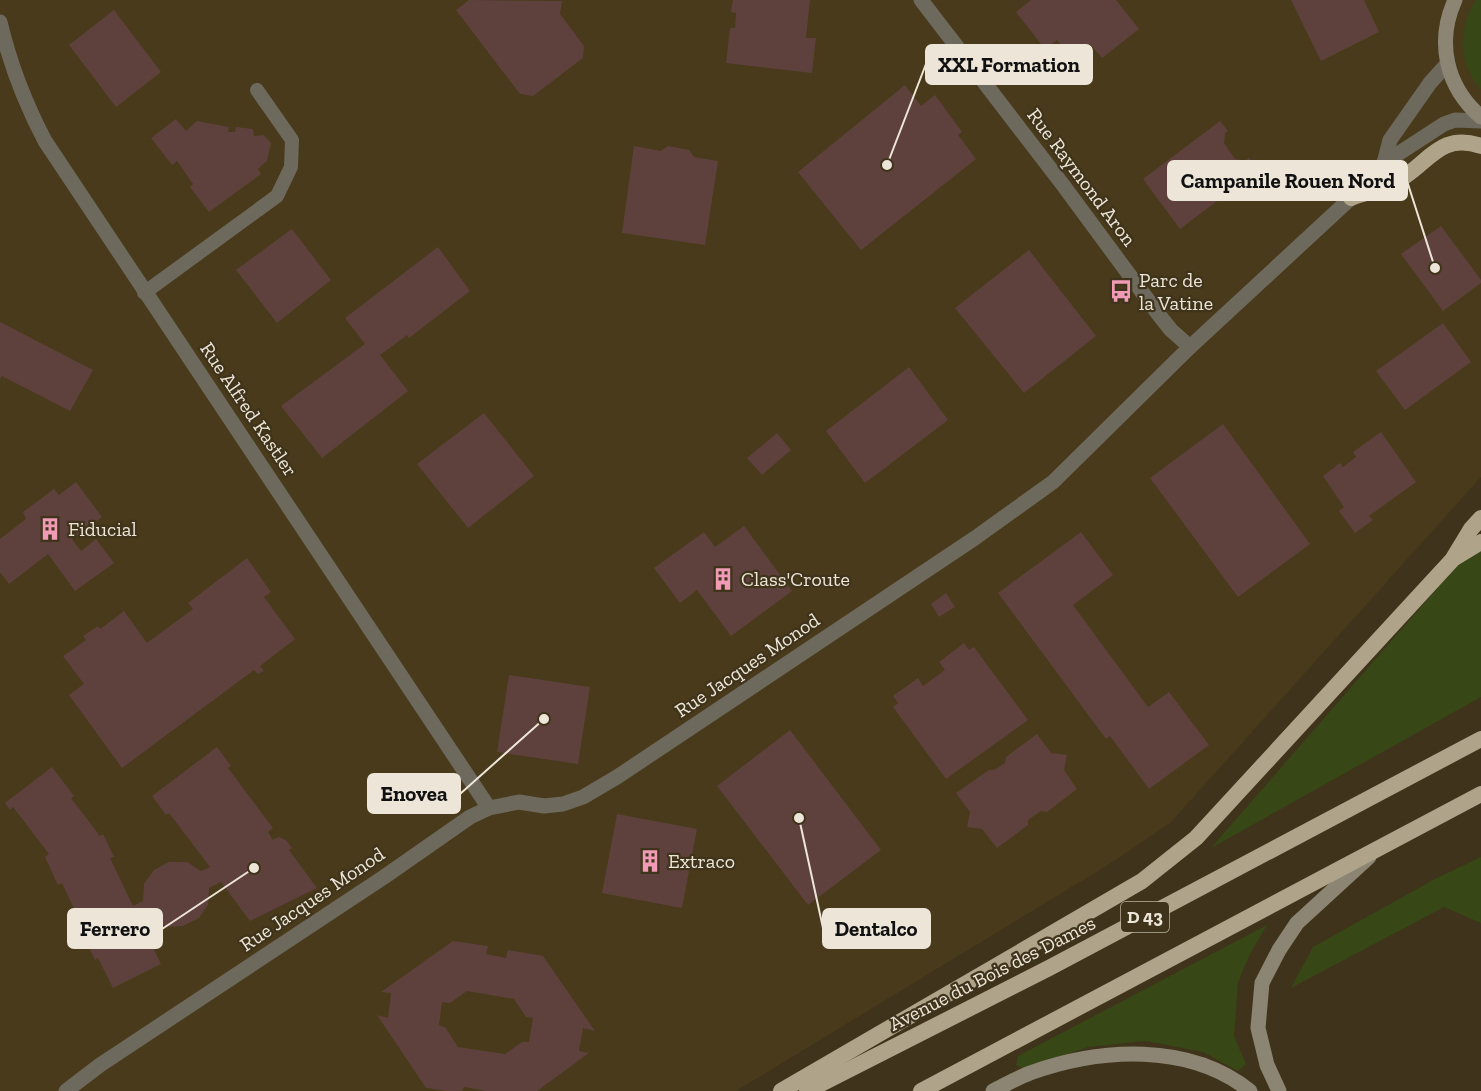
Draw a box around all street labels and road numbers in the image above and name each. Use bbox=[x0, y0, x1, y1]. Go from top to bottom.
street label: Rue Raymond Aron bbox=[1022, 103, 1142, 251]
street label: Rue Alfred Kastler bbox=[195, 337, 303, 481]
street label: Rue Jacques Monod bbox=[670, 608, 824, 722]
street label: Rue Jacques Monod bbox=[235, 842, 389, 956]
road number: D 43 bbox=[1121, 902, 1169, 932]
street label: Avenue du Bois des Dames bbox=[885, 910, 1099, 1036]

